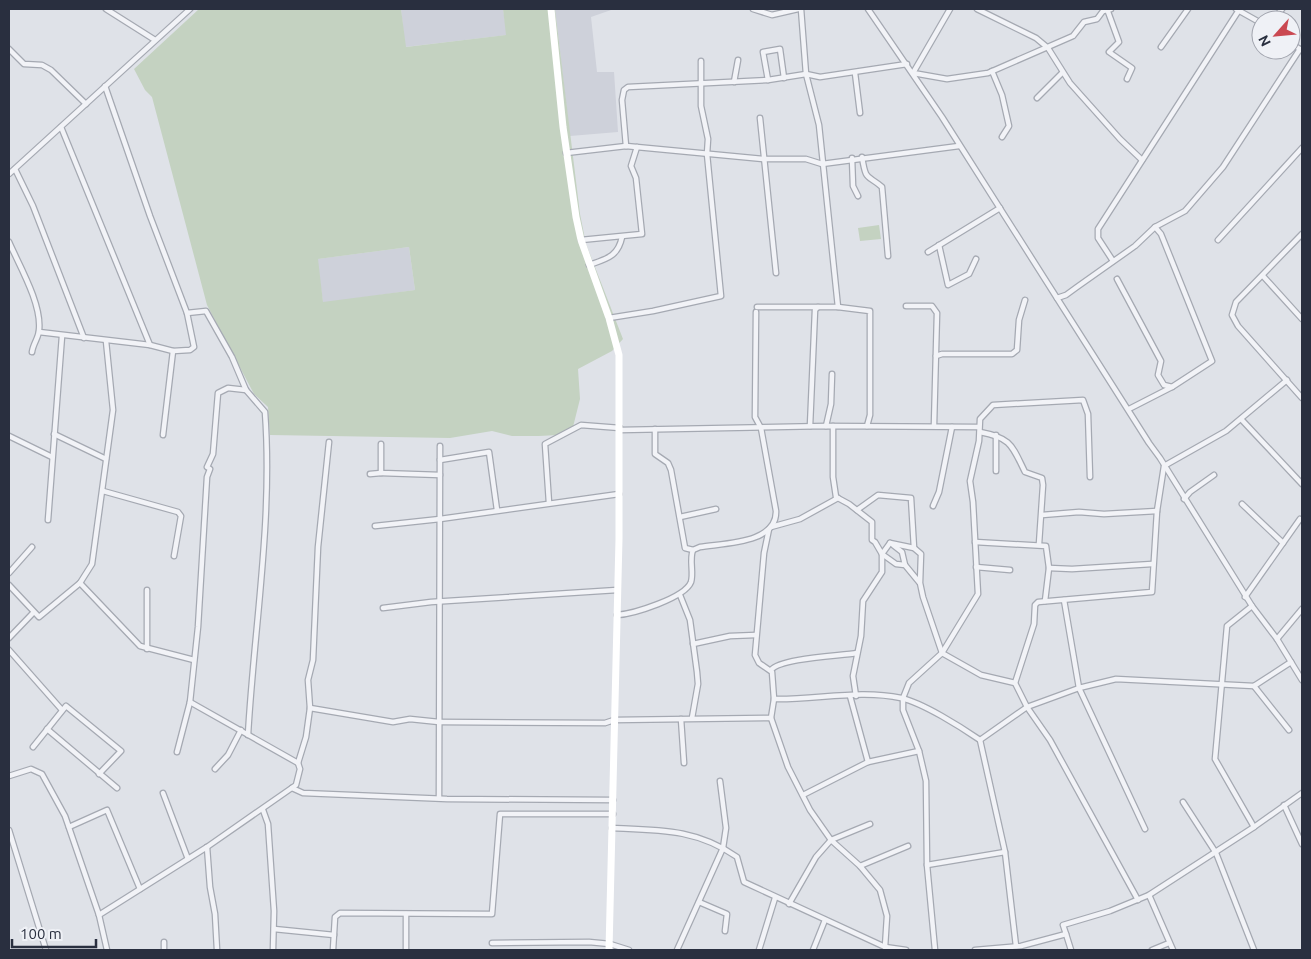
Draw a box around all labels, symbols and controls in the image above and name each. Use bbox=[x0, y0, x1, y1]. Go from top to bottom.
north arrow bbox=[1251, 10, 1301, 60]
text: N bbox=[1255, 33, 1274, 49]
scale bar bbox=[12, 916, 96, 948]
text: 100 m bbox=[20, 925, 62, 942]

